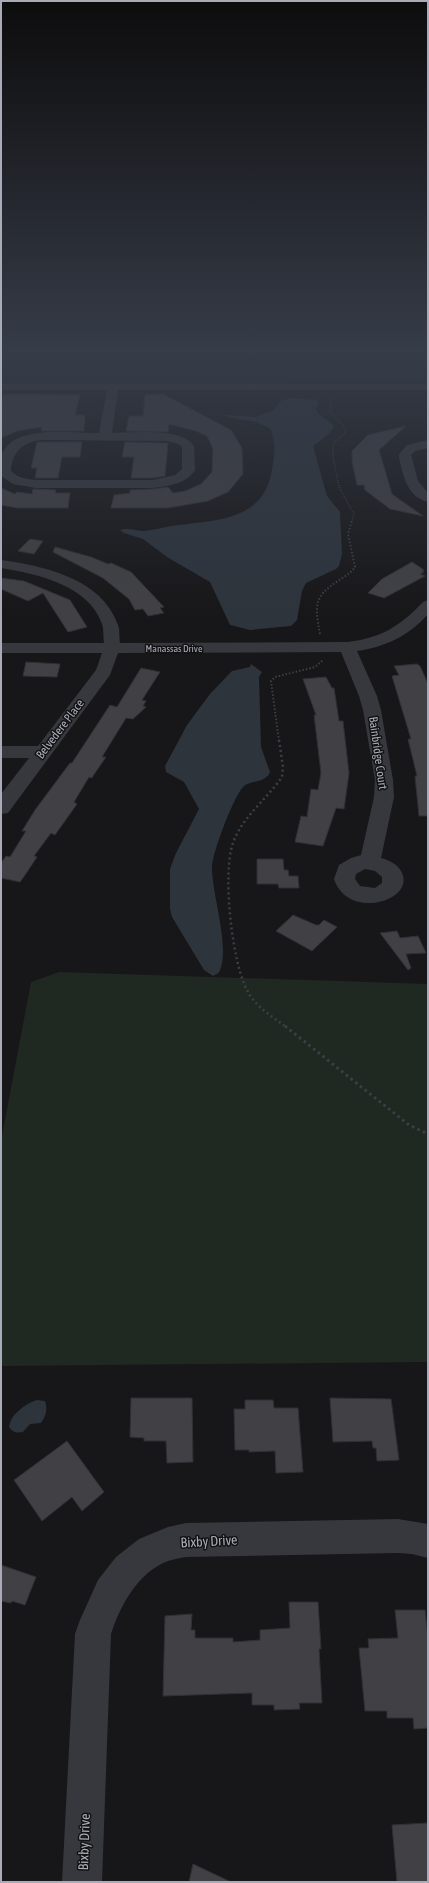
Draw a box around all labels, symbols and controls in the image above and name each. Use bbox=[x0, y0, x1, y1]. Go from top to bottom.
street label: Manassas Drive bbox=[146, 643, 203, 654]
street label: Belvedere Place bbox=[33, 697, 87, 761]
street label: Bainbridge Court bbox=[366, 716, 390, 791]
street label: Bixby Drive bbox=[180, 1532, 238, 1550]
street label: Bixby Drive bbox=[75, 1813, 93, 1871]

